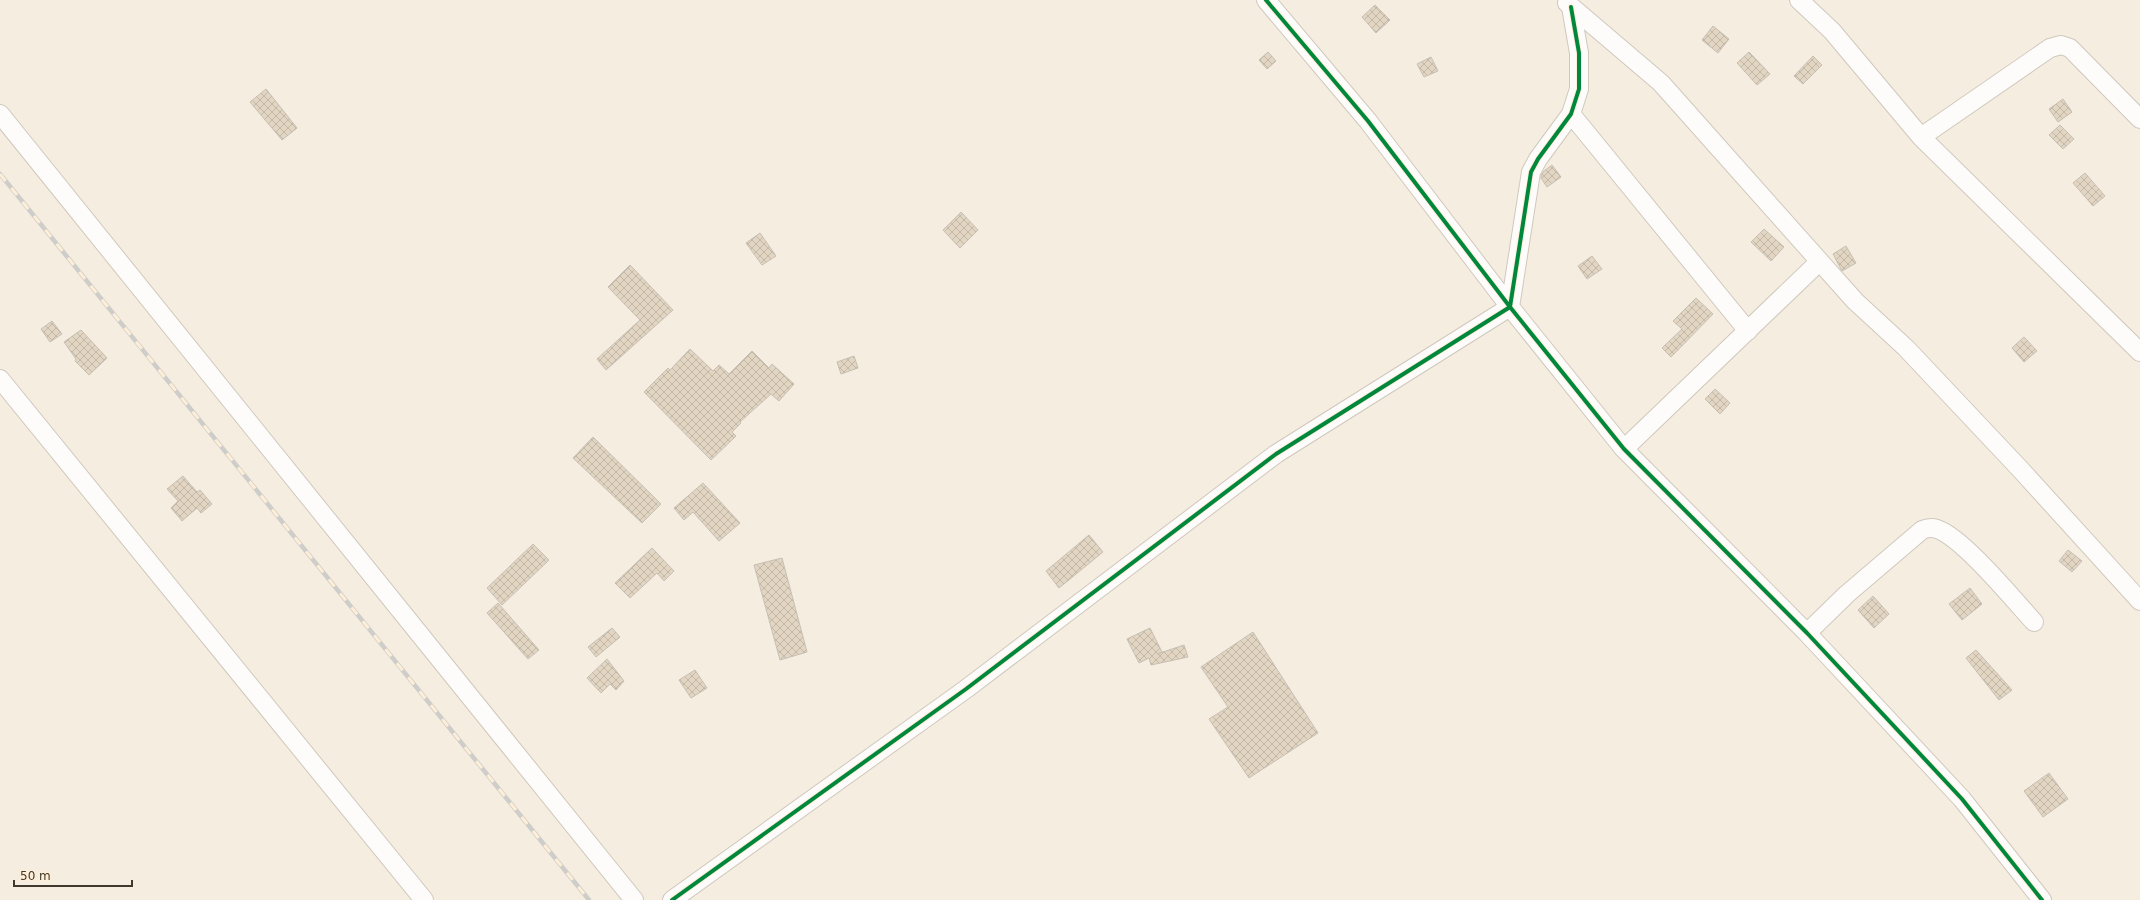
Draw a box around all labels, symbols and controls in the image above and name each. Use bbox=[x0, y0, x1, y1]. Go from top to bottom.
scale bar bbox=[14, 862, 132, 888]
text: 50 m bbox=[20, 869, 51, 883]

